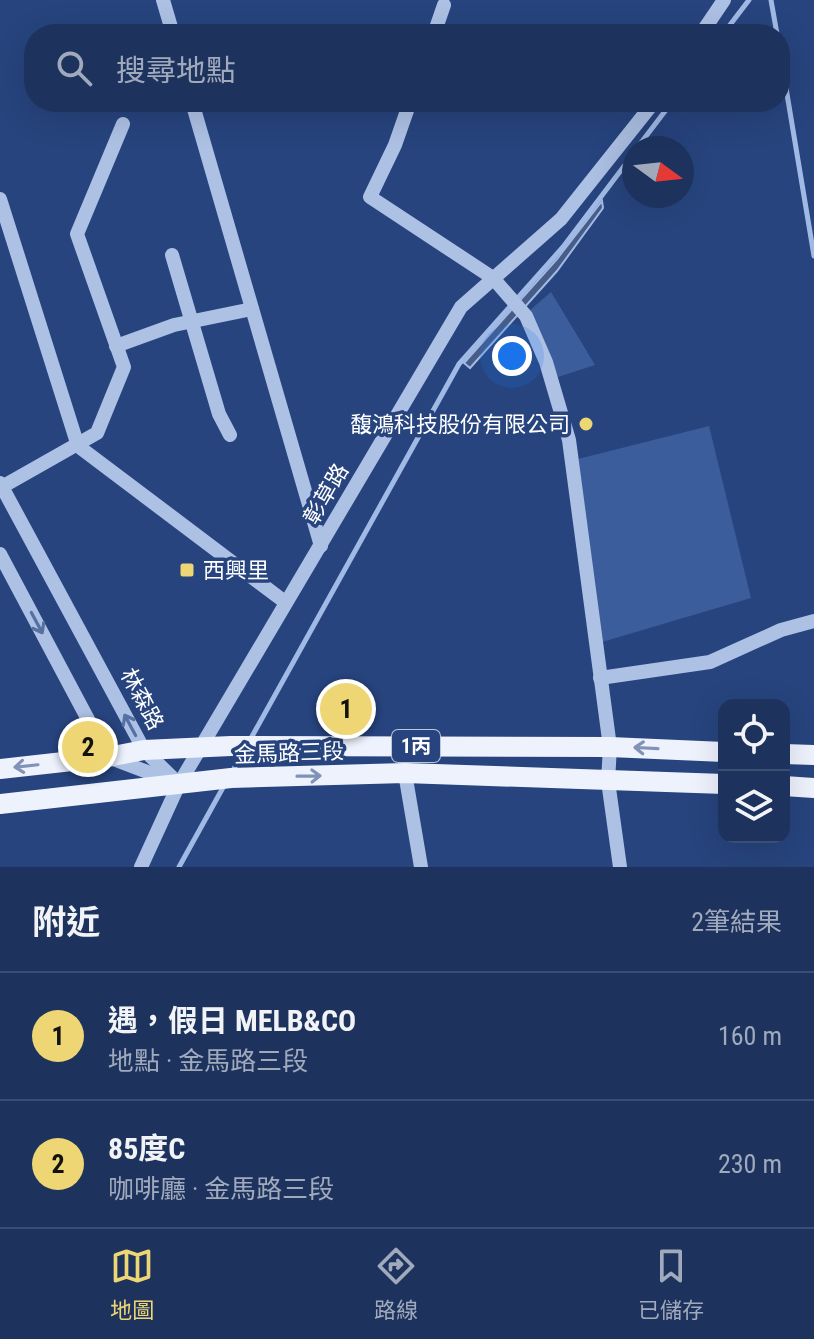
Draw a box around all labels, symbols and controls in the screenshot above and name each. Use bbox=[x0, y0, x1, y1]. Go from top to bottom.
search box bbox=[24, 24, 790, 112]
icon: search bbox=[52, 46, 96, 90]
text: 搜尋地點 bbox=[116, 53, 236, 88]
north arrow bbox=[622, 136, 694, 208]
your location bbox=[492, 336, 532, 376]
place label: 馥鴻科技股份有限公司 bbox=[350, 412, 570, 437]
marker: 馥鴻科技股份有限公司 bbox=[577, 415, 595, 433]
street label: 彰草路 bbox=[299, 459, 353, 529]
place label: 西興里 bbox=[203, 558, 269, 583]
marker: 西興里 bbox=[178, 561, 196, 579]
one-way arrow bbox=[29, 610, 45, 634]
street label: 林森路 bbox=[115, 664, 169, 734]
pin: 1 bbox=[320, 679, 372, 739]
map controls bbox=[718, 699, 790, 843]
button: locate bbox=[718, 699, 790, 771]
one-way arrow bbox=[122, 713, 138, 737]
pin: 2 bbox=[62, 717, 114, 777]
road number: 1丙 bbox=[392, 730, 440, 762]
street label: 金馬路三段 bbox=[234, 739, 344, 767]
one-way arrow bbox=[633, 741, 660, 756]
one-way arrow bbox=[13, 758, 40, 773]
one-way arrow bbox=[295, 768, 322, 783]
button: layers bbox=[718, 771, 790, 843]
text: 附近 bbox=[32, 902, 100, 942]
text: 2筆結果 bbox=[691, 907, 782, 937]
text: 遇，假日 MELB&CO bbox=[108, 1003, 356, 1038]
text: 1 bbox=[51, 1021, 65, 1051]
text: 160 m bbox=[718, 1021, 782, 1051]
text: 地點 · 金馬路三段 bbox=[108, 1046, 308, 1076]
text: 85度C bbox=[108, 1131, 185, 1166]
text: 2 bbox=[51, 1149, 65, 1179]
text: 230 m bbox=[718, 1149, 782, 1179]
text: 咖啡廳 · 金馬路三段 bbox=[108, 1174, 334, 1204]
tab: 地圖 bbox=[110, 1244, 154, 1324]
tab: 路線 bbox=[374, 1244, 418, 1324]
tab: 已儲存 bbox=[638, 1244, 704, 1324]

